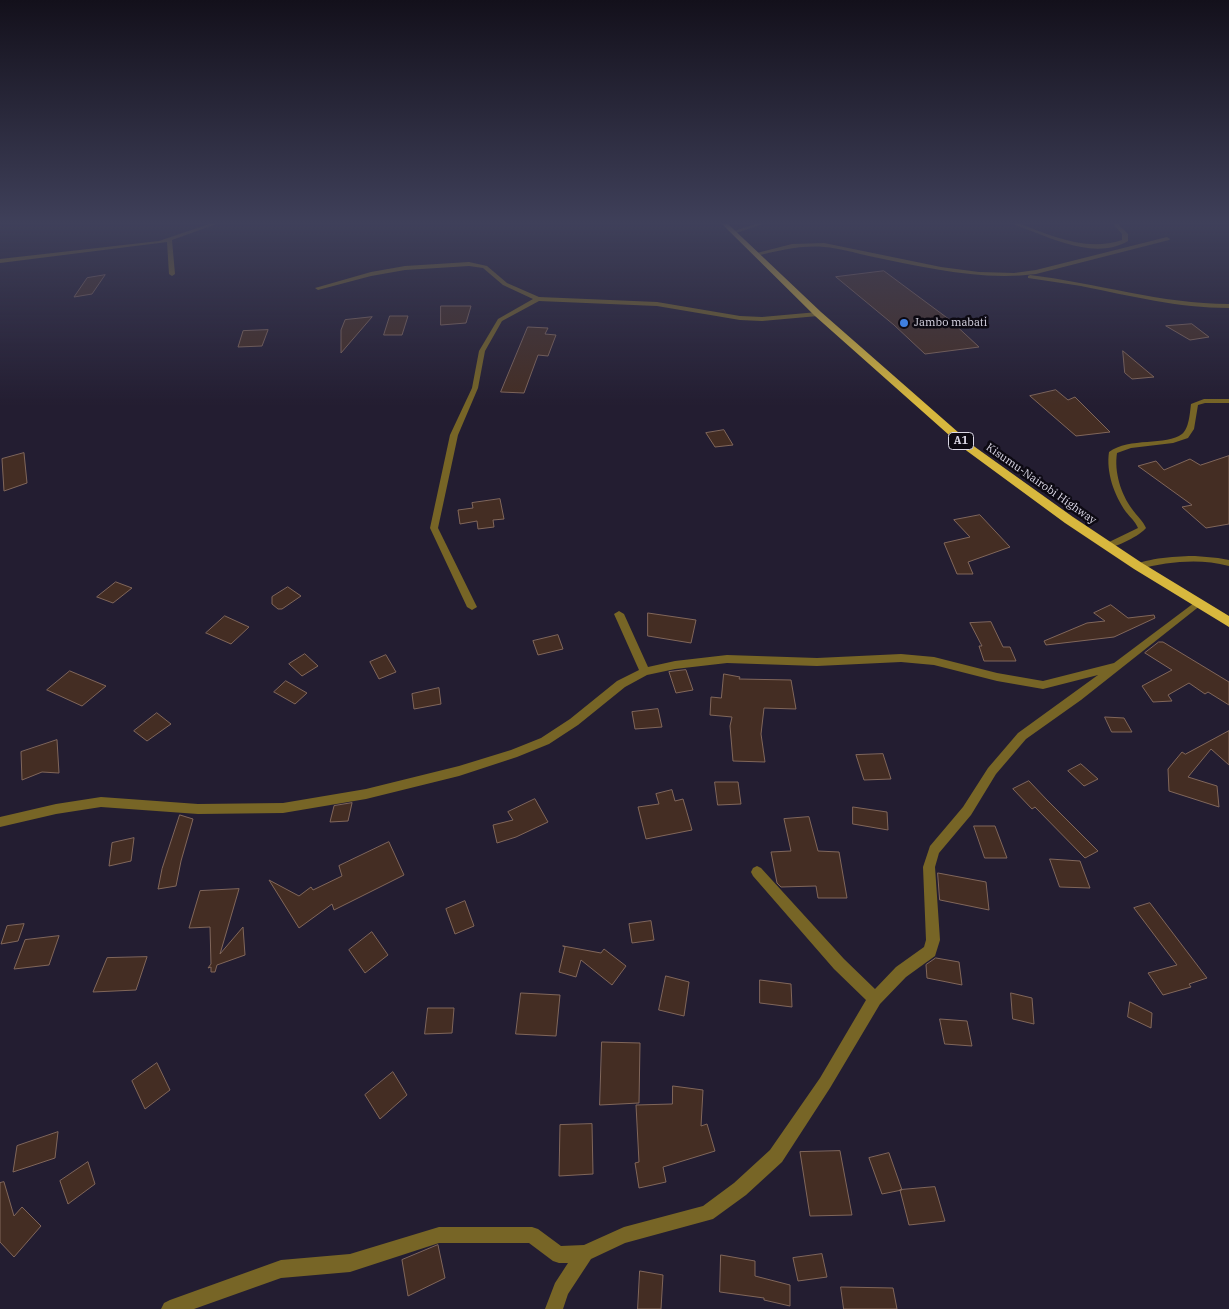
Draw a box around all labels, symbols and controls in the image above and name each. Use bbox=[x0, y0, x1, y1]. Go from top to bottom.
place label: Jambo mabati bbox=[914, 316, 987, 330]
marker: Jambo mabati bbox=[898, 317, 910, 329]
road number: A1 bbox=[948, 432, 974, 450]
street label: Kisumu-Nairobi Highway bbox=[983, 441, 1099, 527]

